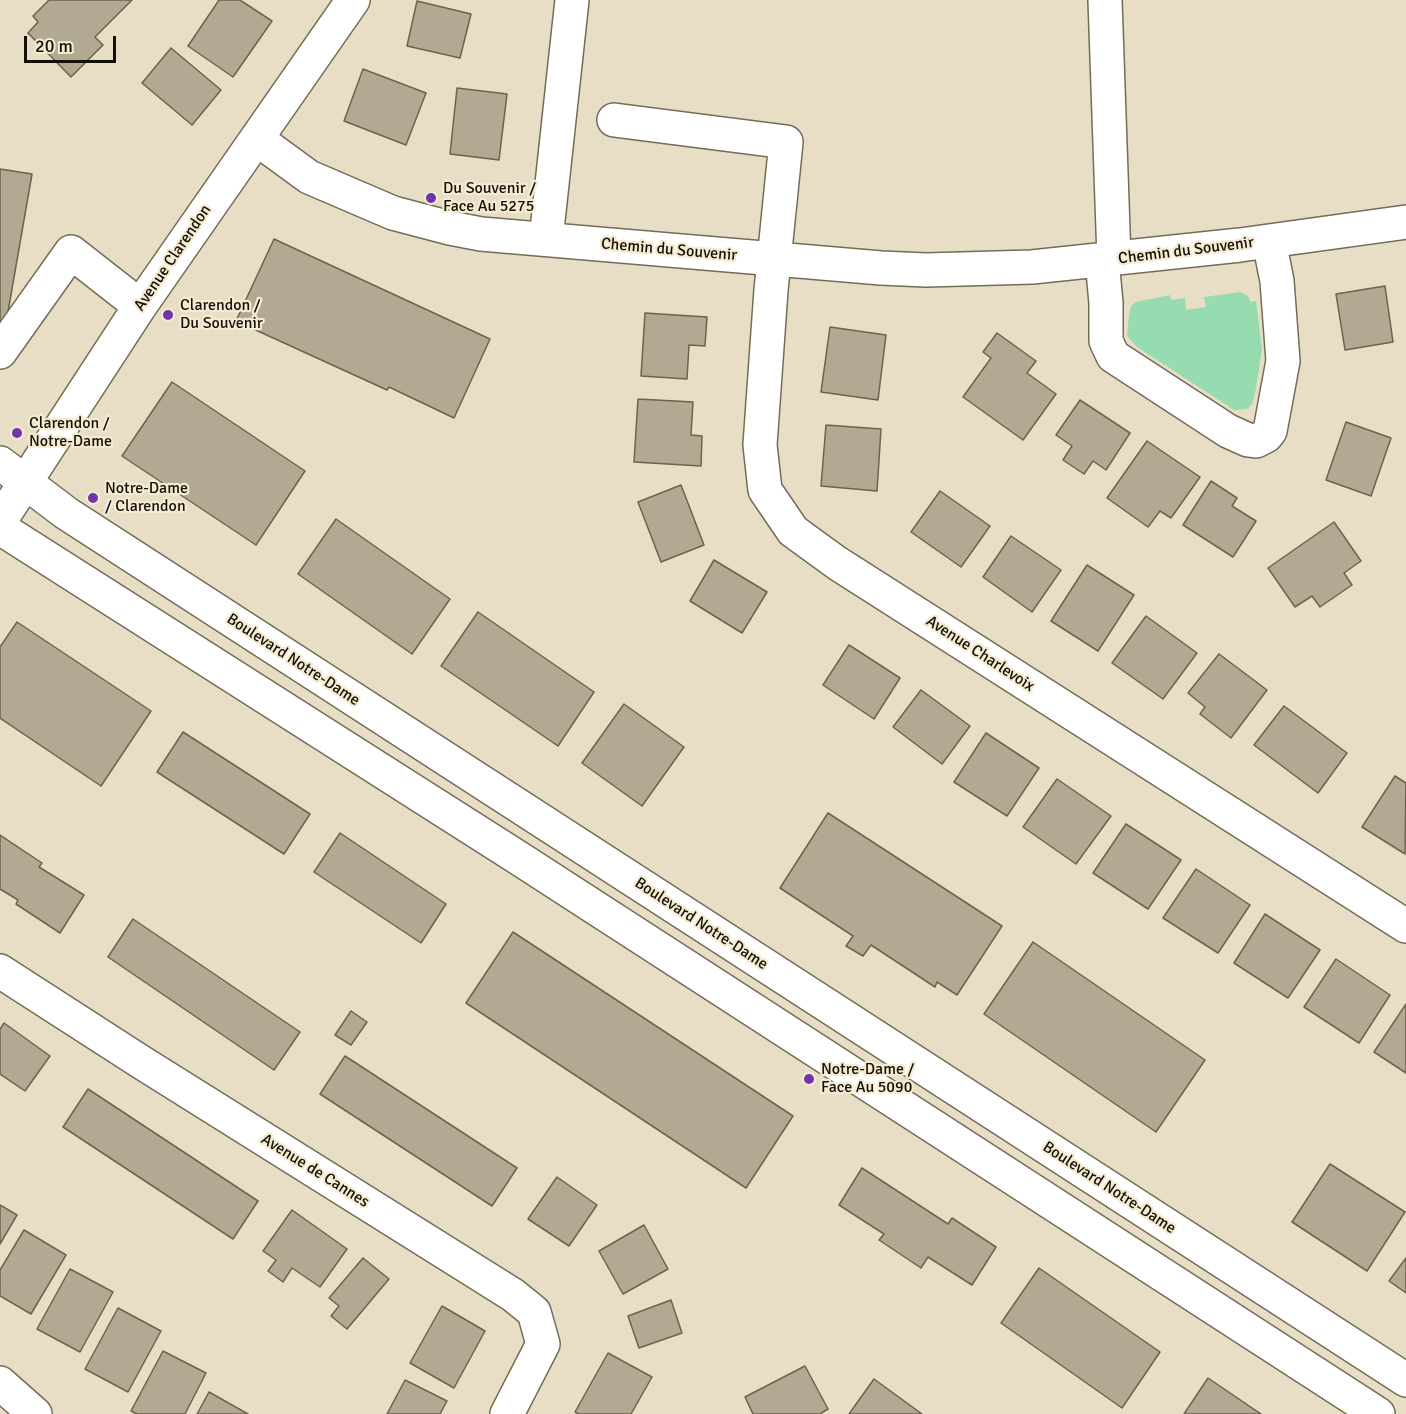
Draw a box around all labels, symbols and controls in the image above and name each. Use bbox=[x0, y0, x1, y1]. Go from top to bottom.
scale bar bbox=[27, 24, 118, 62]
text: 20 m bbox=[35, 35, 73, 57]
place label: Du Souvenir / Face Au 5275 bbox=[443, 179, 536, 217]
marker: Du Souvenir / Face Au 5275 bbox=[424, 191, 438, 205]
street label: Avenue Clarendon bbox=[130, 201, 216, 315]
street label: Chemin du Souvenir bbox=[1117, 233, 1255, 269]
street label: Chemin du Souvenir bbox=[600, 234, 738, 266]
place label: Clarendon / Du Souvenir bbox=[180, 296, 263, 334]
marker: Clarendon / Du Souvenir bbox=[161, 308, 175, 322]
place label: Clarendon / Notre-Dame bbox=[29, 414, 112, 452]
marker: Clarendon / Notre-Dame bbox=[10, 426, 24, 440]
place label: Notre-Dame / Clarendon bbox=[105, 479, 188, 517]
marker: Notre-Dame / Clarendon bbox=[86, 491, 100, 505]
street label: Boulevard Notre-Dame bbox=[223, 610, 363, 710]
street label: Avenue Charlevoix bbox=[922, 612, 1038, 696]
street label: Boulevard Notre-Dame bbox=[631, 874, 771, 974]
place label: Notre-Dame / Face Au 5090 bbox=[821, 1060, 914, 1098]
marker: Notre-Dame / Face Au 5090 bbox=[802, 1072, 816, 1086]
street label: Avenue de Cannes bbox=[257, 1130, 373, 1212]
street label: Boulevard Notre-Dame bbox=[1039, 1138, 1179, 1238]

